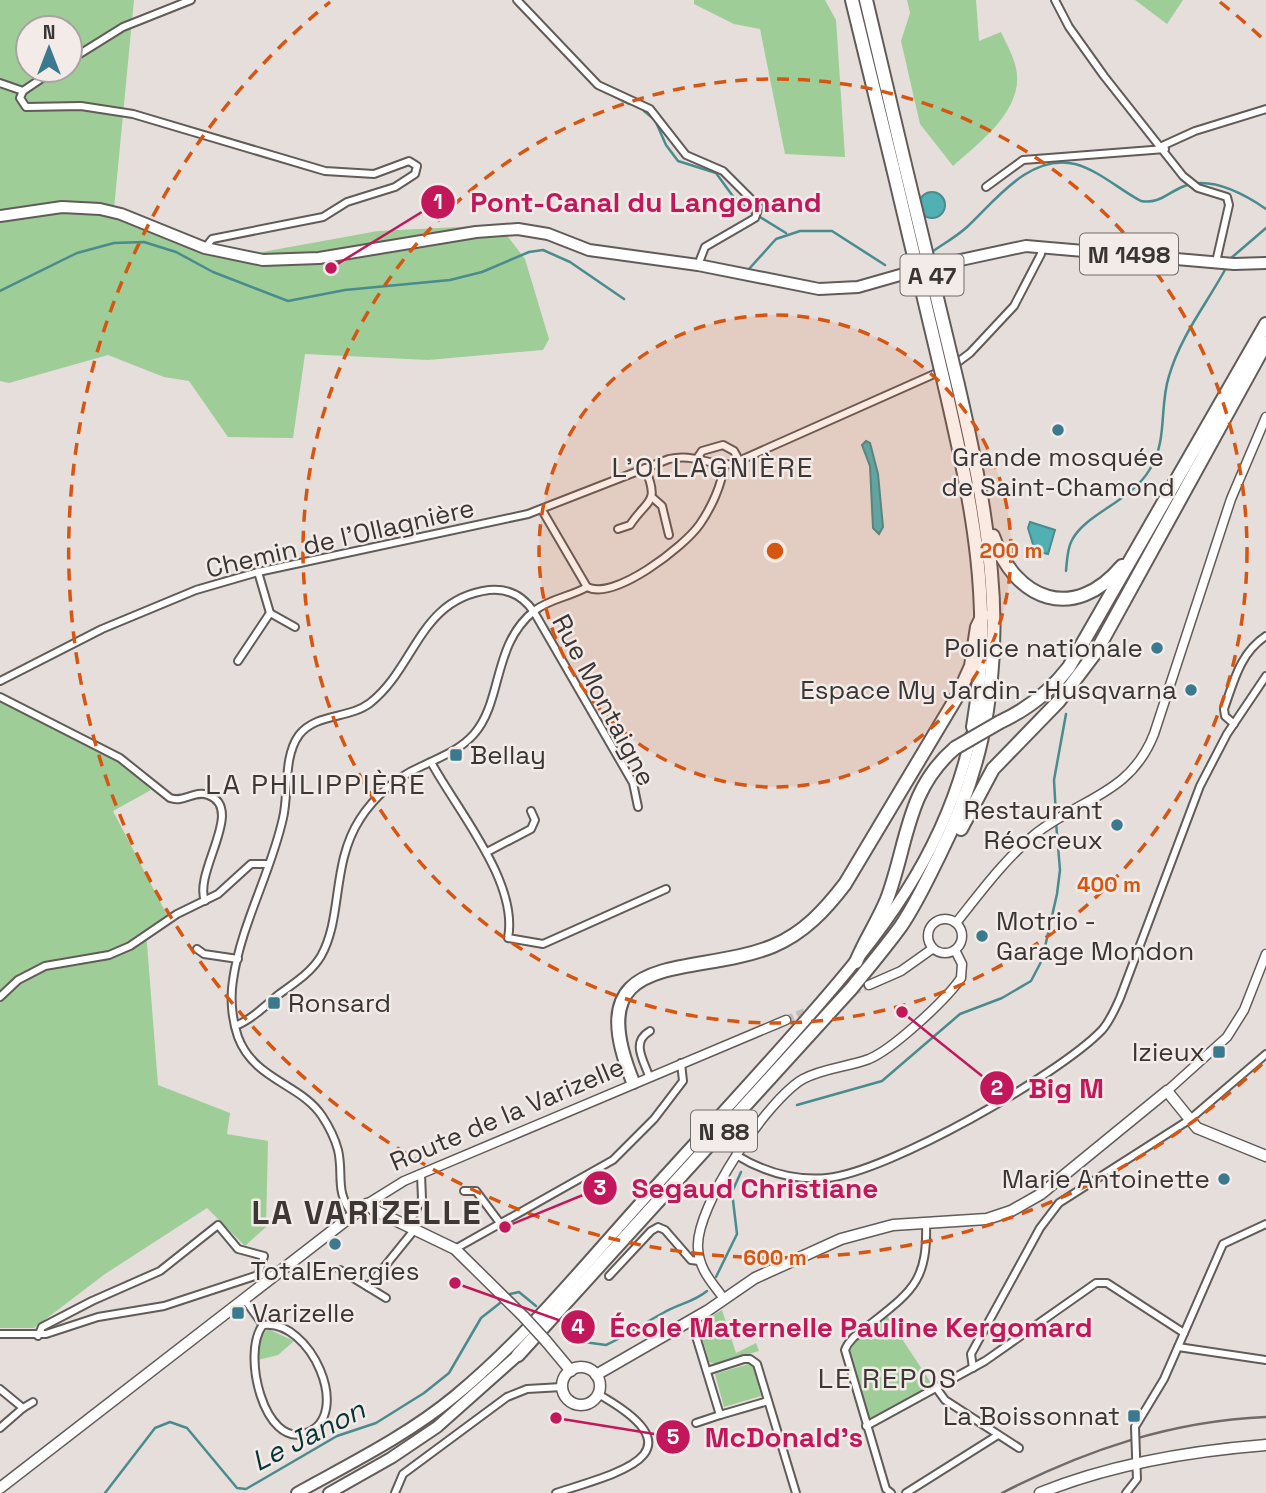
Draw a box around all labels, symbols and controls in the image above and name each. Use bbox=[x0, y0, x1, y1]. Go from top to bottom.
north arrow bbox=[14, 14, 84, 84]
text: N bbox=[43, 20, 55, 45]
callout: Pont-Canal du Langonand bbox=[421, 177, 835, 226]
text: Pont-Canal du Langonand bbox=[470, 184, 822, 220]
text: 1 bbox=[433, 188, 443, 215]
road number: M 1498 bbox=[1080, 233, 1178, 274]
road number: A 47 bbox=[900, 254, 964, 296]
marker: Grande mosquée de Saint-Chamond bbox=[1050, 422, 1066, 438]
place label: Grande mosquée de Saint-Chamond bbox=[941, 440, 1175, 504]
district label: L'OLLAGNIÈRE bbox=[612, 449, 814, 485]
street label: Chemin de l'Ollagnière bbox=[202, 491, 478, 585]
text: 200 m bbox=[980, 537, 1042, 564]
centre of rings bbox=[763, 539, 787, 563]
street label: Rue Montaigne bbox=[544, 608, 664, 792]
place label: Police nationale bbox=[944, 631, 1143, 665]
marker: Police nationale bbox=[1149, 640, 1165, 656]
place label: Espace My Jardin - Husqvarna bbox=[800, 673, 1177, 707]
marker: Espace My Jardin - Husqvarna bbox=[1183, 682, 1199, 698]
place label: Bellay bbox=[470, 738, 546, 772]
marker: Bellay bbox=[448, 747, 464, 763]
district label: LA PHILIPPIÈRE bbox=[205, 766, 427, 802]
place label: Restaurant Réocreux bbox=[964, 793, 1103, 857]
marker: Restaurant Réocreux bbox=[1109, 817, 1125, 833]
text: 400 m bbox=[1077, 871, 1141, 898]
place label: Motrio - Garage Mondon bbox=[996, 904, 1194, 968]
marker: Motrio - Garage Mondon bbox=[974, 928, 990, 944]
place label: Ronsard bbox=[288, 986, 391, 1020]
marker: Ronsard bbox=[266, 995, 282, 1011]
place label: Izieux bbox=[1132, 1035, 1205, 1069]
marker: Izieux bbox=[1211, 1044, 1227, 1060]
street label: Route de la Varizelle bbox=[385, 1049, 629, 1179]
callout: Big M bbox=[979, 1064, 1118, 1113]
text: Big M bbox=[1028, 1070, 1104, 1106]
text: 2 bbox=[991, 1074, 1003, 1101]
road number: N 88 bbox=[691, 1111, 757, 1152]
place label: Marie Antoinette bbox=[1002, 1162, 1210, 1196]
callout: Segaud Christiane bbox=[582, 1164, 892, 1213]
text: Segaud Christiane bbox=[631, 1170, 879, 1206]
marker: Marie Antoinette bbox=[1216, 1171, 1232, 1187]
text: 3 bbox=[594, 1174, 606, 1201]
district label: LA VARIZELLE bbox=[251, 1192, 483, 1234]
marker: TotalEnergies bbox=[327, 1236, 343, 1252]
text: 600 m bbox=[743, 1244, 807, 1271]
place label: TotalEnergies bbox=[251, 1254, 419, 1288]
place label: Varizelle bbox=[252, 1296, 355, 1330]
callout: École Maternelle Pauline Kergomard bbox=[561, 1302, 1107, 1351]
marker: Varizelle bbox=[230, 1305, 246, 1321]
text: École Maternelle Pauline Kergomard bbox=[609, 1309, 1093, 1345]
text: 4 bbox=[571, 1313, 585, 1340]
district label: LE REPOS bbox=[818, 1360, 958, 1396]
water label: Le Janon bbox=[245, 1391, 372, 1479]
place label: La Boissonnat bbox=[943, 1399, 1120, 1433]
marker: La Boissonnat bbox=[1126, 1408, 1142, 1424]
callout: McDonald's bbox=[656, 1412, 877, 1461]
text: McDonald's bbox=[705, 1419, 863, 1455]
text: 5 bbox=[667, 1423, 679, 1450]

